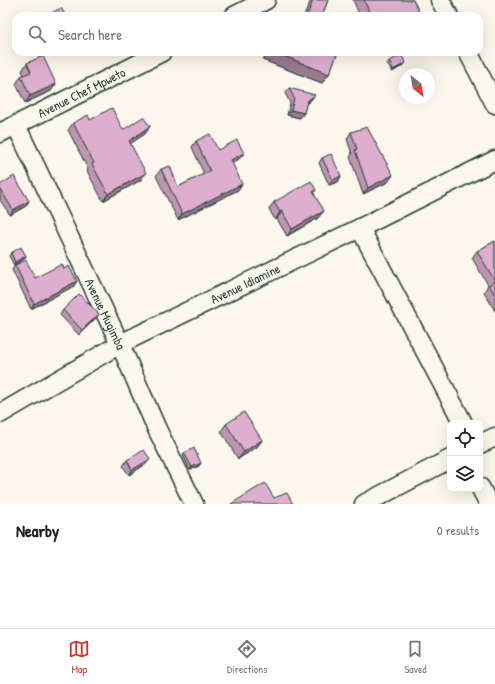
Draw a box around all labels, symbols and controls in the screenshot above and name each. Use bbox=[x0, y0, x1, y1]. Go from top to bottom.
search box bbox=[12, 12, 483, 56]
icon: search bbox=[26, 23, 48, 45]
text: Search here bbox=[58, 24, 122, 45]
street label: Avenue Chef Mpweto bbox=[35, 63, 128, 122]
north arrow bbox=[399, 68, 435, 104]
street label: Avenue Idiamine bbox=[208, 259, 283, 308]
street label: Avenue Mugimba bbox=[81, 275, 130, 352]
map controls bbox=[447, 420, 483, 492]
button: locate bbox=[447, 420, 483, 456]
button: layers bbox=[447, 456, 483, 492]
text: Nearby bbox=[16, 519, 59, 542]
text: 0 results bbox=[437, 521, 479, 539]
tab: Map bbox=[68, 638, 90, 676]
tab: Directions bbox=[227, 638, 268, 676]
tab: Saved bbox=[404, 638, 427, 676]

